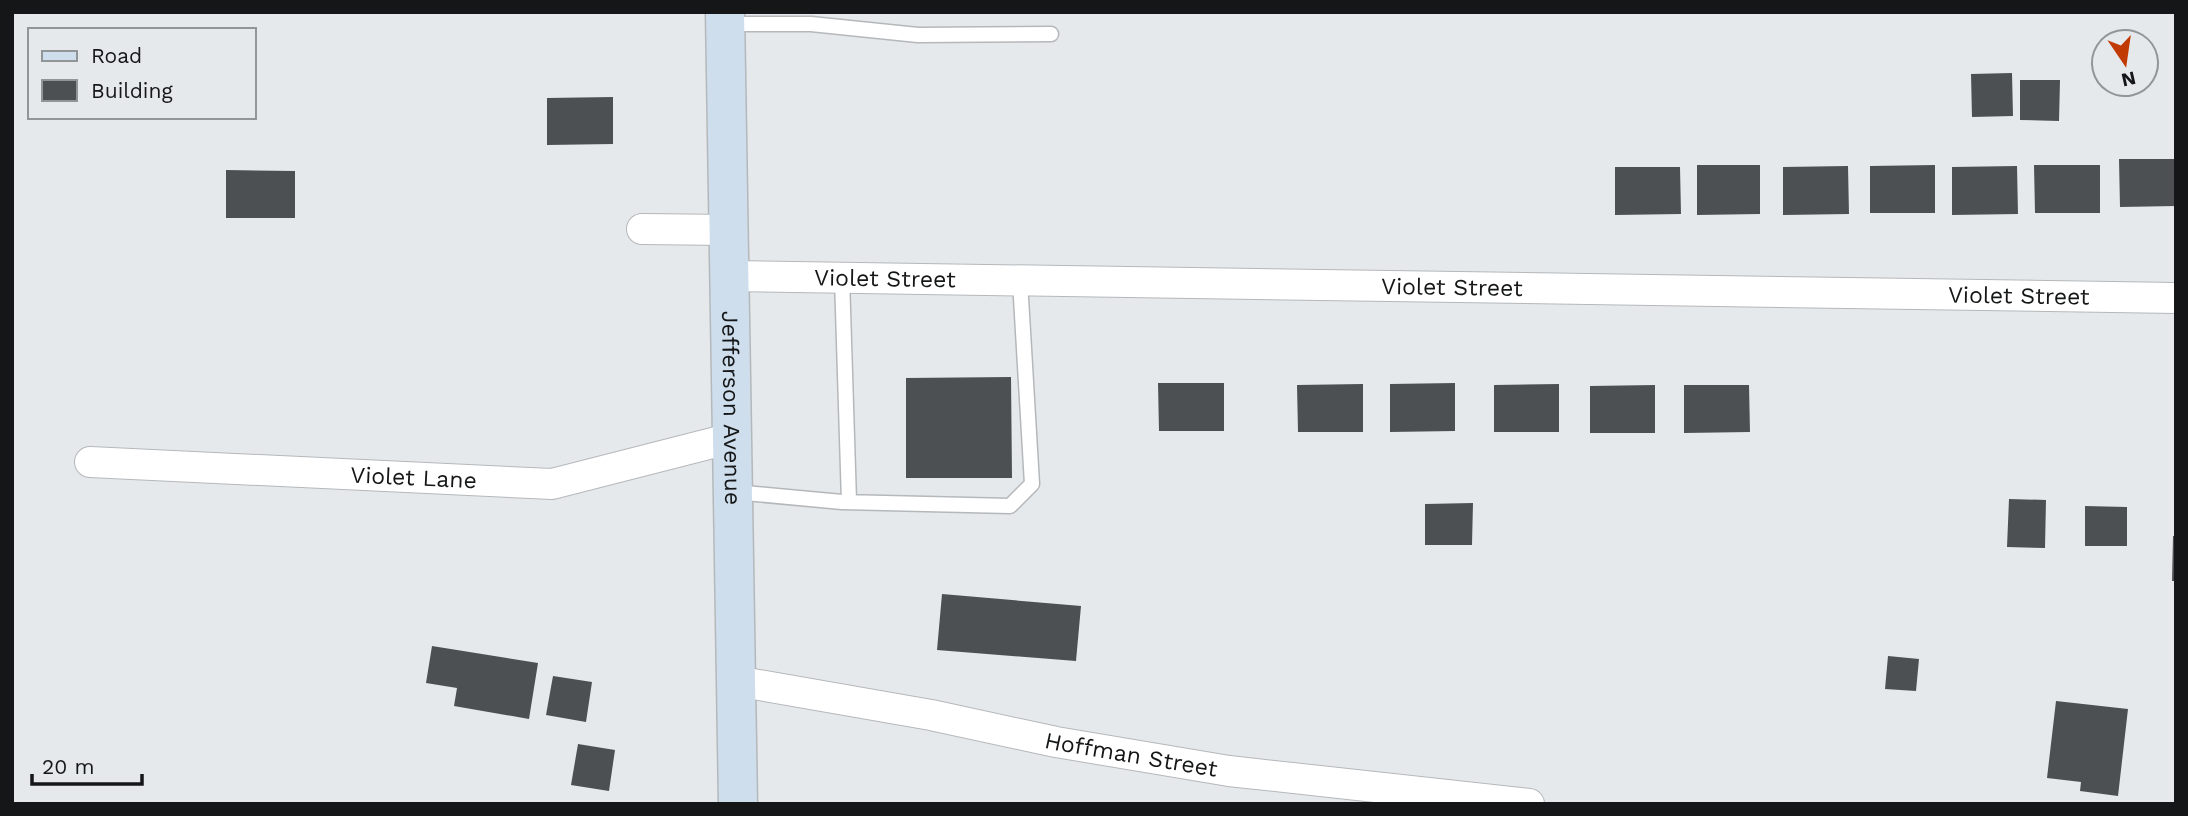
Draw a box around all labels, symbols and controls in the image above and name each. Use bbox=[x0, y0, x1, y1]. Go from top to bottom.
legend bbox=[28, 28, 256, 119]
north arrow bbox=[2090, 28, 2160, 98]
text: Road bbox=[91, 43, 142, 68]
text: N bbox=[2119, 66, 2138, 92]
text: Building bbox=[91, 78, 173, 103]
street label: Violet Street bbox=[814, 264, 956, 293]
street label: Violet Street bbox=[1381, 273, 1523, 302]
street label: Violet Street bbox=[1948, 282, 2090, 311]
street label: Jefferson Avenue bbox=[716, 311, 746, 505]
street label: Violet Lane bbox=[350, 461, 478, 494]
street label: Hoffman Street bbox=[1042, 727, 1220, 783]
scale bar bbox=[32, 742, 142, 786]
text: 20 m bbox=[42, 754, 94, 779]

